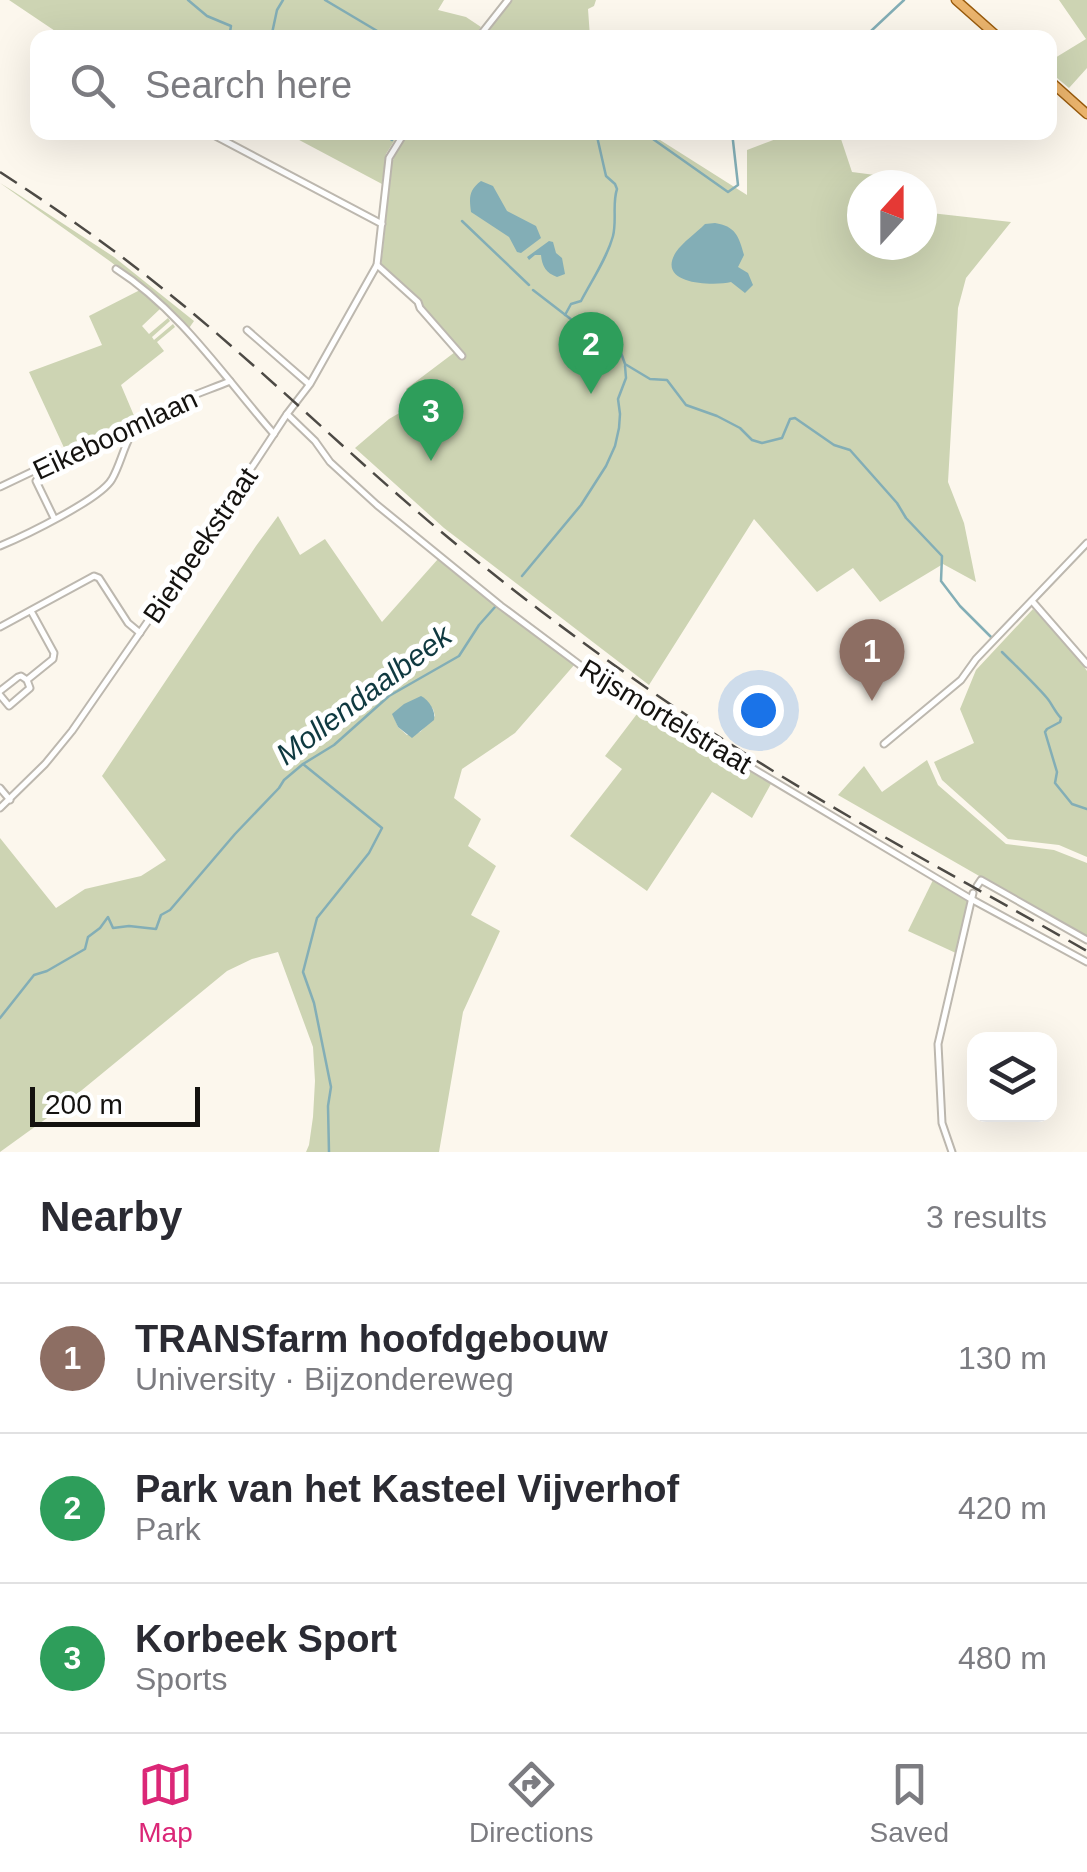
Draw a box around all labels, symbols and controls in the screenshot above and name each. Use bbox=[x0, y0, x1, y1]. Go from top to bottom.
search box bbox=[30, 30, 1057, 140]
icon: search bbox=[65, 58, 120, 113]
text: Search here bbox=[145, 64, 352, 106]
north arrow bbox=[847, 170, 937, 260]
pin: 2 bbox=[558, 312, 624, 394]
pin: 3 bbox=[398, 378, 464, 461]
street label: Eikeboomlaan bbox=[28, 383, 202, 486]
street label: Bierbeekstraat bbox=[137, 462, 264, 629]
water label: Mollendaalbeek bbox=[270, 617, 459, 771]
pin: 1 bbox=[840, 618, 904, 701]
street label: Rijsmortelstraat bbox=[574, 653, 757, 780]
your location bbox=[733, 685, 784, 736]
map controls bbox=[967, 1032, 1057, 1122]
button: layers bbox=[967, 1032, 1057, 1122]
scale bar bbox=[30, 1082, 200, 1126]
text: 200 m bbox=[45, 1089, 123, 1120]
text: Nearby bbox=[40, 1193, 182, 1240]
text: 3 results bbox=[926, 1199, 1047, 1235]
text: TRANSfarm hoofdgebouw bbox=[135, 1318, 608, 1360]
text: 1 bbox=[64, 1340, 81, 1376]
text: 130 m bbox=[958, 1340, 1047, 1376]
text: University · Bijzondereweg bbox=[135, 1361, 514, 1397]
text: Park van het Kasteel Vijverhof bbox=[135, 1468, 679, 1510]
text: 2 bbox=[64, 1490, 81, 1526]
text: 420 m bbox=[958, 1490, 1047, 1526]
text: Park bbox=[135, 1511, 201, 1547]
text: Korbeek Sport bbox=[135, 1618, 397, 1660]
text: 3 bbox=[64, 1640, 81, 1676]
text: 480 m bbox=[958, 1640, 1047, 1676]
text: Sports bbox=[135, 1661, 227, 1697]
tab: Map bbox=[138, 1757, 193, 1849]
tab: Directions bbox=[469, 1757, 594, 1849]
tab: Saved bbox=[870, 1757, 949, 1849]

